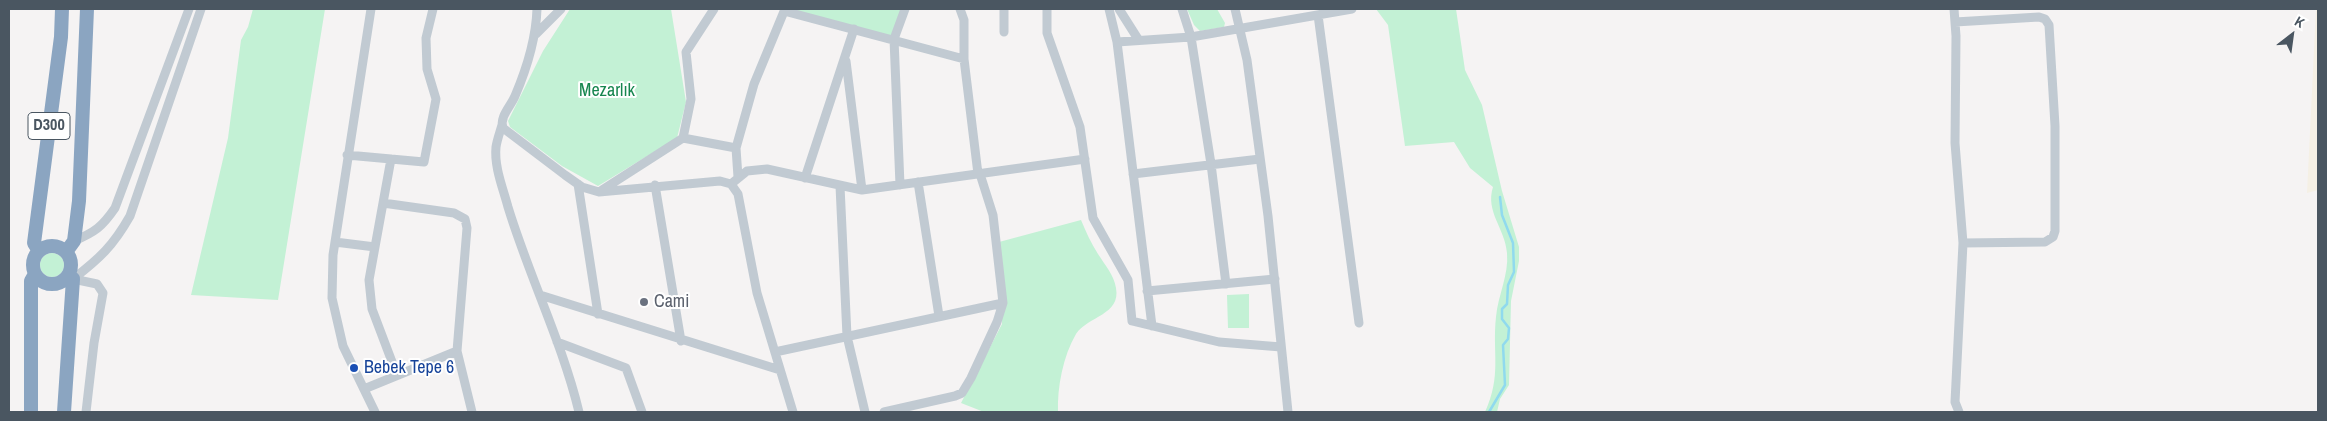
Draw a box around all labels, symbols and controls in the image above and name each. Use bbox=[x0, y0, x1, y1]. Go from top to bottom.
north arrow bbox=[2267, 10, 2317, 60]
text: K bbox=[2291, 12, 2308, 32]
park label: Mezarlık bbox=[579, 80, 635, 102]
road number: D300 bbox=[28, 112, 70, 140]
place label: Cami bbox=[654, 291, 689, 313]
marker: Cami bbox=[638, 296, 650, 308]
place label: Bebek Tepe 6 bbox=[364, 357, 454, 379]
marker: Bebek Tepe 6 bbox=[348, 362, 360, 374]

